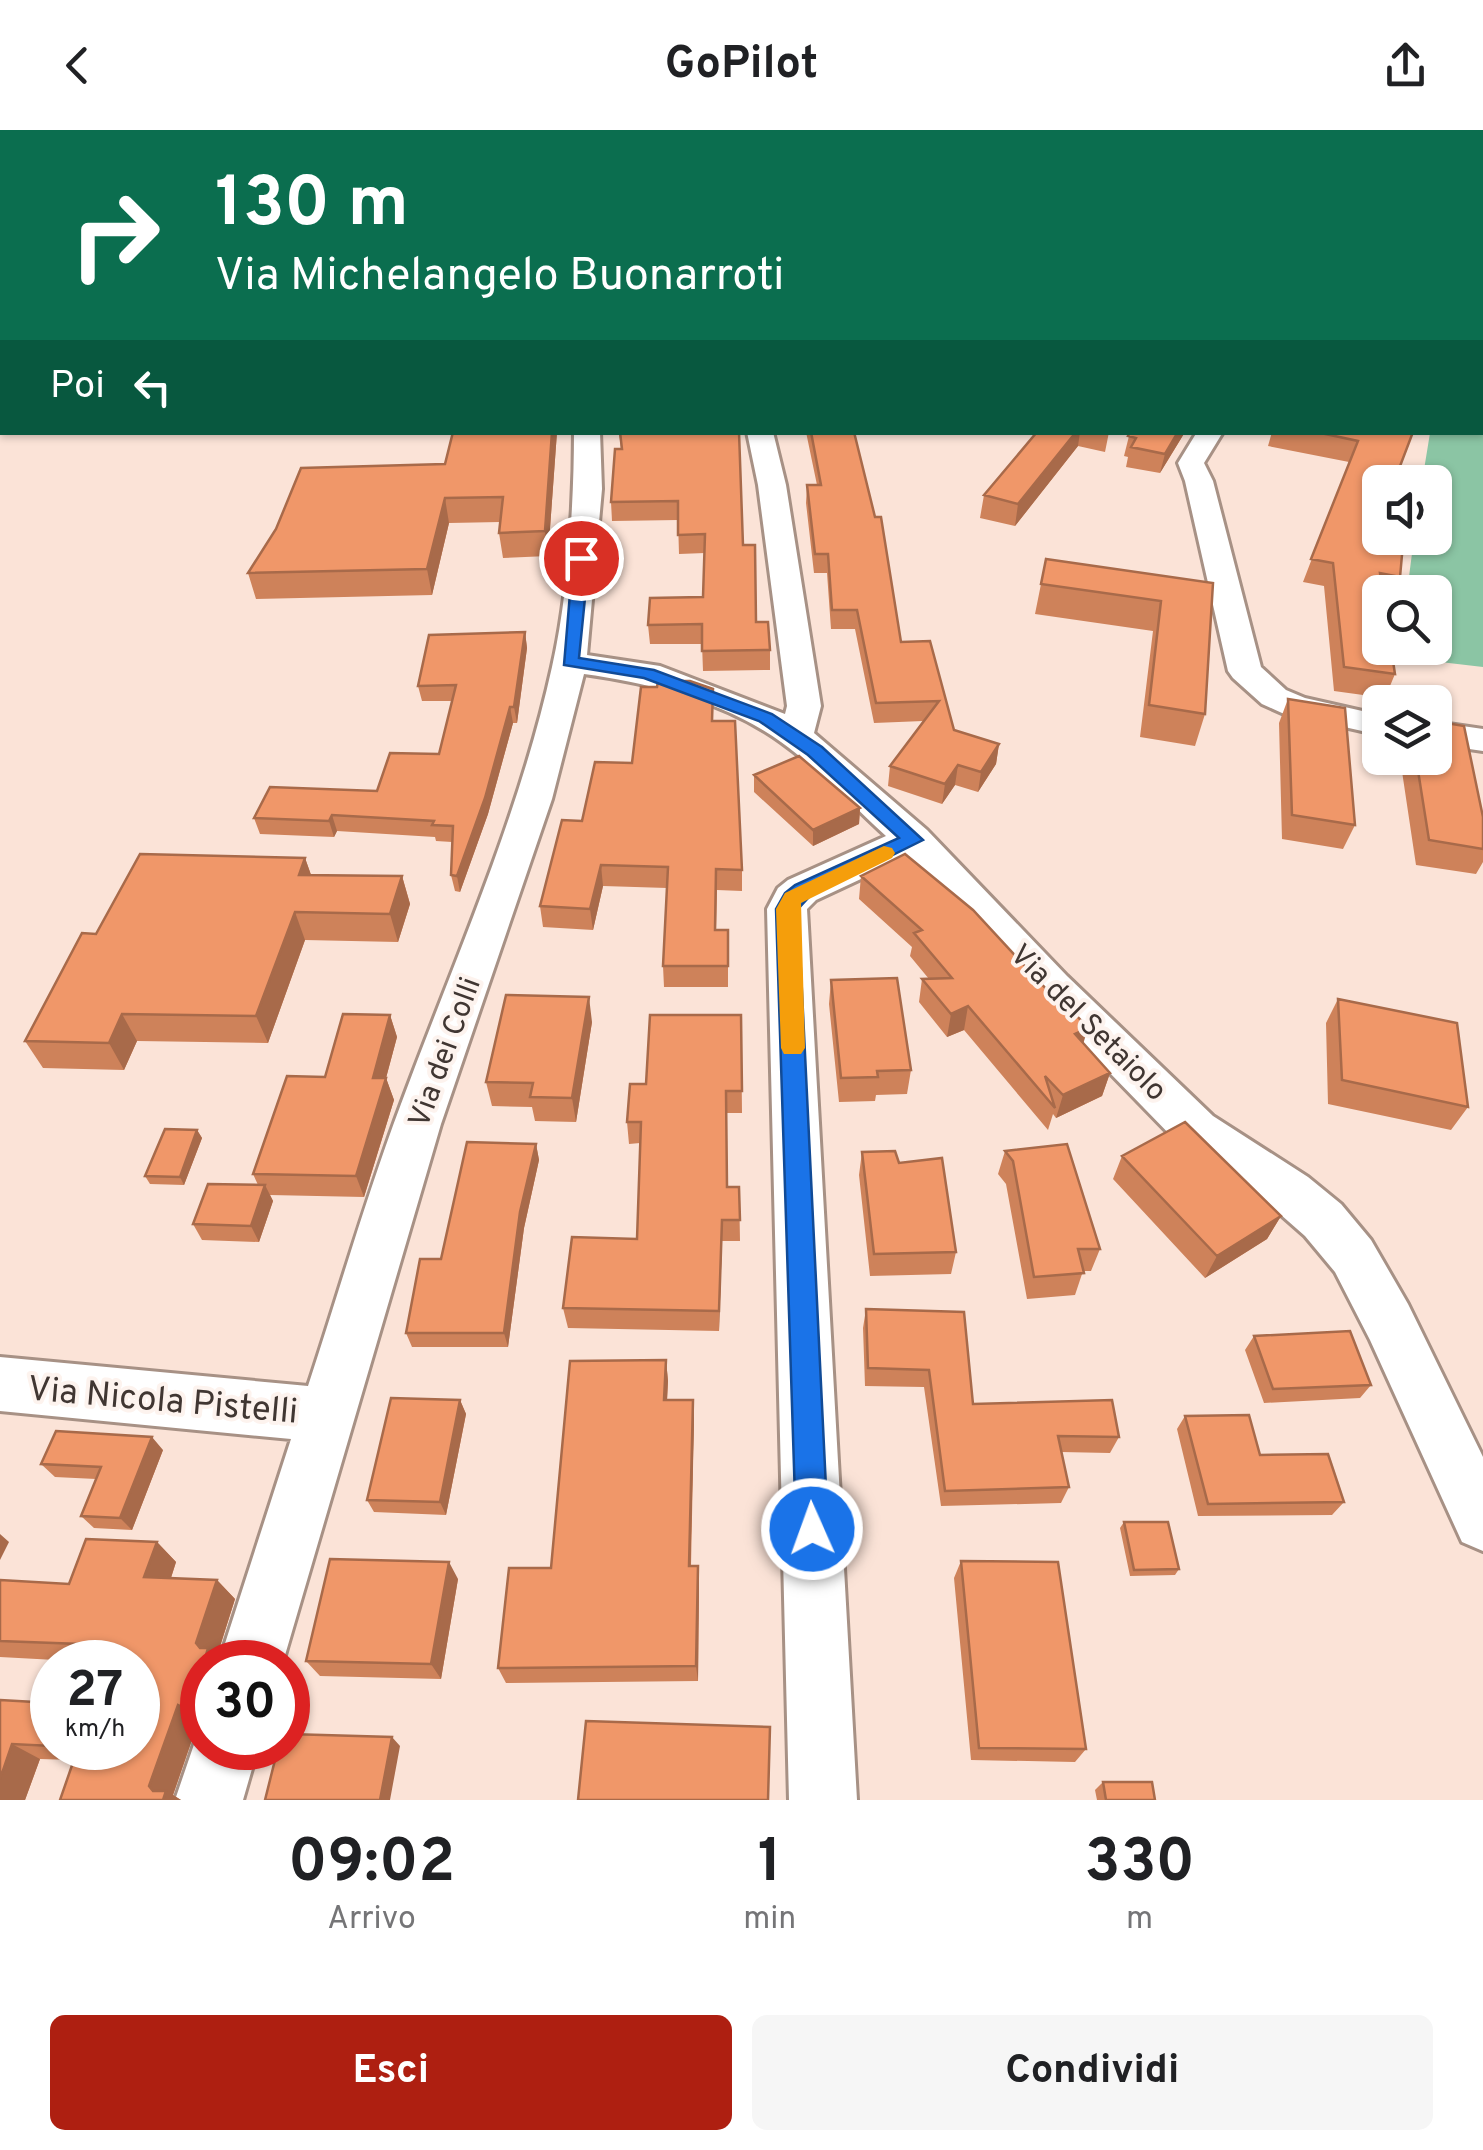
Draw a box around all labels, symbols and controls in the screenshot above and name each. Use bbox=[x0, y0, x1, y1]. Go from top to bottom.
text: GoPilot bbox=[665, 37, 818, 94]
icon: back bbox=[50, 38, 105, 93]
icon: share bbox=[1378, 38, 1433, 93]
text: 130 m bbox=[215, 162, 409, 251]
icon: right bbox=[50, 170, 180, 300]
text: Via Michelangelo Buonarroti bbox=[215, 249, 784, 306]
icon: left bbox=[125, 360, 180, 415]
text: Poi bbox=[50, 363, 105, 412]
map controls bbox=[1362, 465, 1452, 775]
button: sound bbox=[1362, 465, 1452, 555]
pin bbox=[539, 516, 624, 601]
icon: arrive bbox=[554, 531, 609, 586]
button: search bbox=[1362, 575, 1452, 665]
button: layers bbox=[1362, 685, 1452, 775]
street label: Via del Setaiolo bbox=[1001, 938, 1173, 1110]
street label: Via dei Colli bbox=[402, 973, 491, 1133]
street label: Via Nicola Pistelli bbox=[26, 1368, 300, 1436]
position arrow bbox=[760, 1477, 864, 1581]
speed limit sign: 30 bbox=[180, 1640, 310, 1770]
text: 27 bbox=[67, 1661, 123, 1724]
text: km/h bbox=[65, 1714, 125, 1746]
text: 09:02 bbox=[288, 1827, 455, 1903]
text: 1 bbox=[758, 1827, 782, 1903]
text: 330 bbox=[1084, 1827, 1195, 1903]
text: Arrivo bbox=[327, 1900, 416, 1940]
text: min bbox=[743, 1900, 796, 1940]
text: m bbox=[1126, 1900, 1153, 1940]
button: Esci bbox=[50, 2015, 732, 2130]
button: Condividi bbox=[752, 2015, 1433, 2130]

